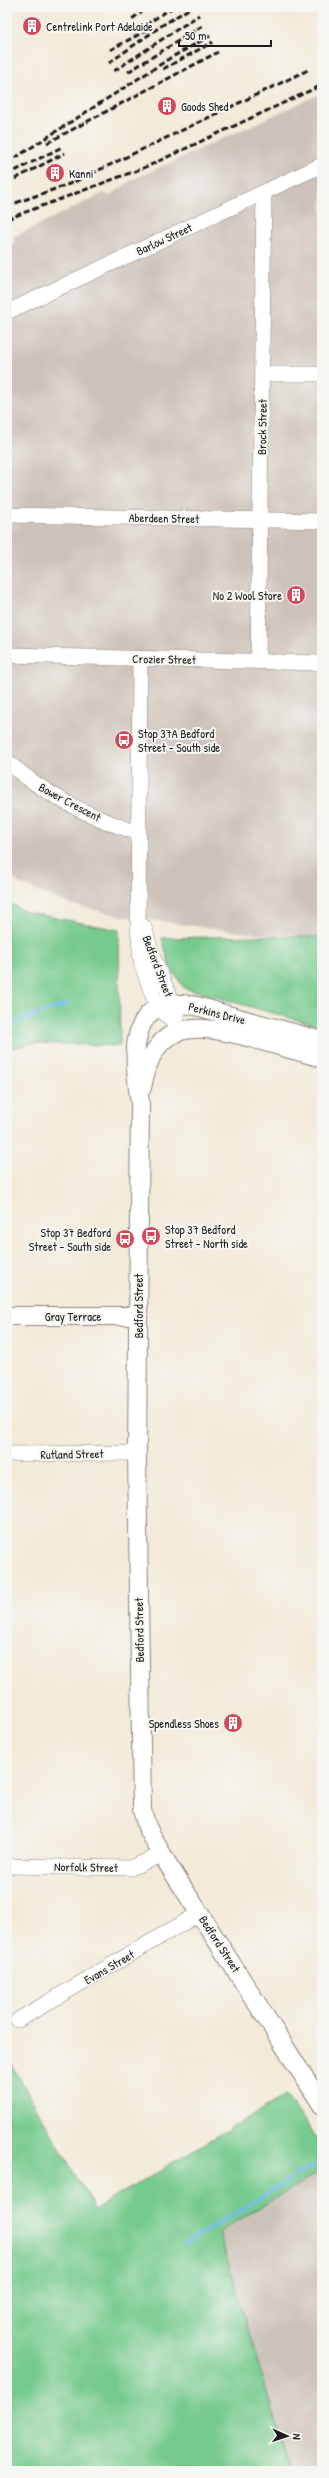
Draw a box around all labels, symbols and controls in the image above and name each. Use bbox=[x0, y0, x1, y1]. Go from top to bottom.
building icon: Centrelink Port Adelaide bbox=[21, 15, 43, 37]
place label: Centrelink Port Adelaide bbox=[46, 18, 153, 35]
scale bar bbox=[179, 22, 271, 48]
text: 50 m bbox=[185, 27, 206, 44]
building icon: Goods Shed bbox=[156, 95, 178, 117]
place label: Goods Shed bbox=[181, 98, 229, 115]
building icon: Kanni bbox=[44, 162, 66, 184]
place label: Kanni bbox=[69, 165, 94, 182]
street label: Barlow Street bbox=[133, 218, 195, 259]
street label: Brock Street bbox=[253, 398, 271, 455]
street label: Aberdeen Street bbox=[129, 509, 200, 527]
building icon: No 2 Wool Store bbox=[285, 584, 307, 606]
place label: No 2 Wool Store bbox=[213, 587, 282, 604]
street label: Crozier Street bbox=[132, 650, 197, 668]
place label: Stop 37A Bedford Street - South side bbox=[138, 725, 220, 756]
bus stop icon: Stop 37A Bedford Street - South side bbox=[113, 729, 135, 751]
street label: Bower Crescent bbox=[36, 778, 105, 826]
street label: Bedford Street bbox=[138, 933, 178, 1000]
street label: Perkins Drive bbox=[187, 998, 248, 1028]
place label: Stop 37 Bedford Street - North side bbox=[165, 1221, 248, 1252]
place label: Stop 37 Bedford Street - South side bbox=[29, 1224, 111, 1255]
bus stop icon: Stop 37 Bedford Street - North side bbox=[140, 1225, 162, 1247]
bus stop icon: Stop 37 Bedford Street - South side bbox=[114, 1228, 136, 1250]
street label: Bedford Street bbox=[130, 1273, 147, 1338]
street label: Gray Terrace bbox=[45, 1308, 102, 1325]
street label: Rutland Street bbox=[40, 1445, 105, 1463]
street label: Bedford Street bbox=[130, 1597, 148, 1662]
building icon: Spendless Shoes bbox=[222, 1712, 244, 1734]
place label: Spendless Shoes bbox=[149, 1715, 219, 1732]
street label: Norfolk Street bbox=[54, 1858, 119, 1876]
street label: Bedford Street bbox=[195, 1912, 245, 1976]
street label: Evans Street bbox=[81, 1945, 138, 1988]
north arrow bbox=[267, 2416, 307, 2456]
text: N bbox=[290, 2433, 304, 2440]

